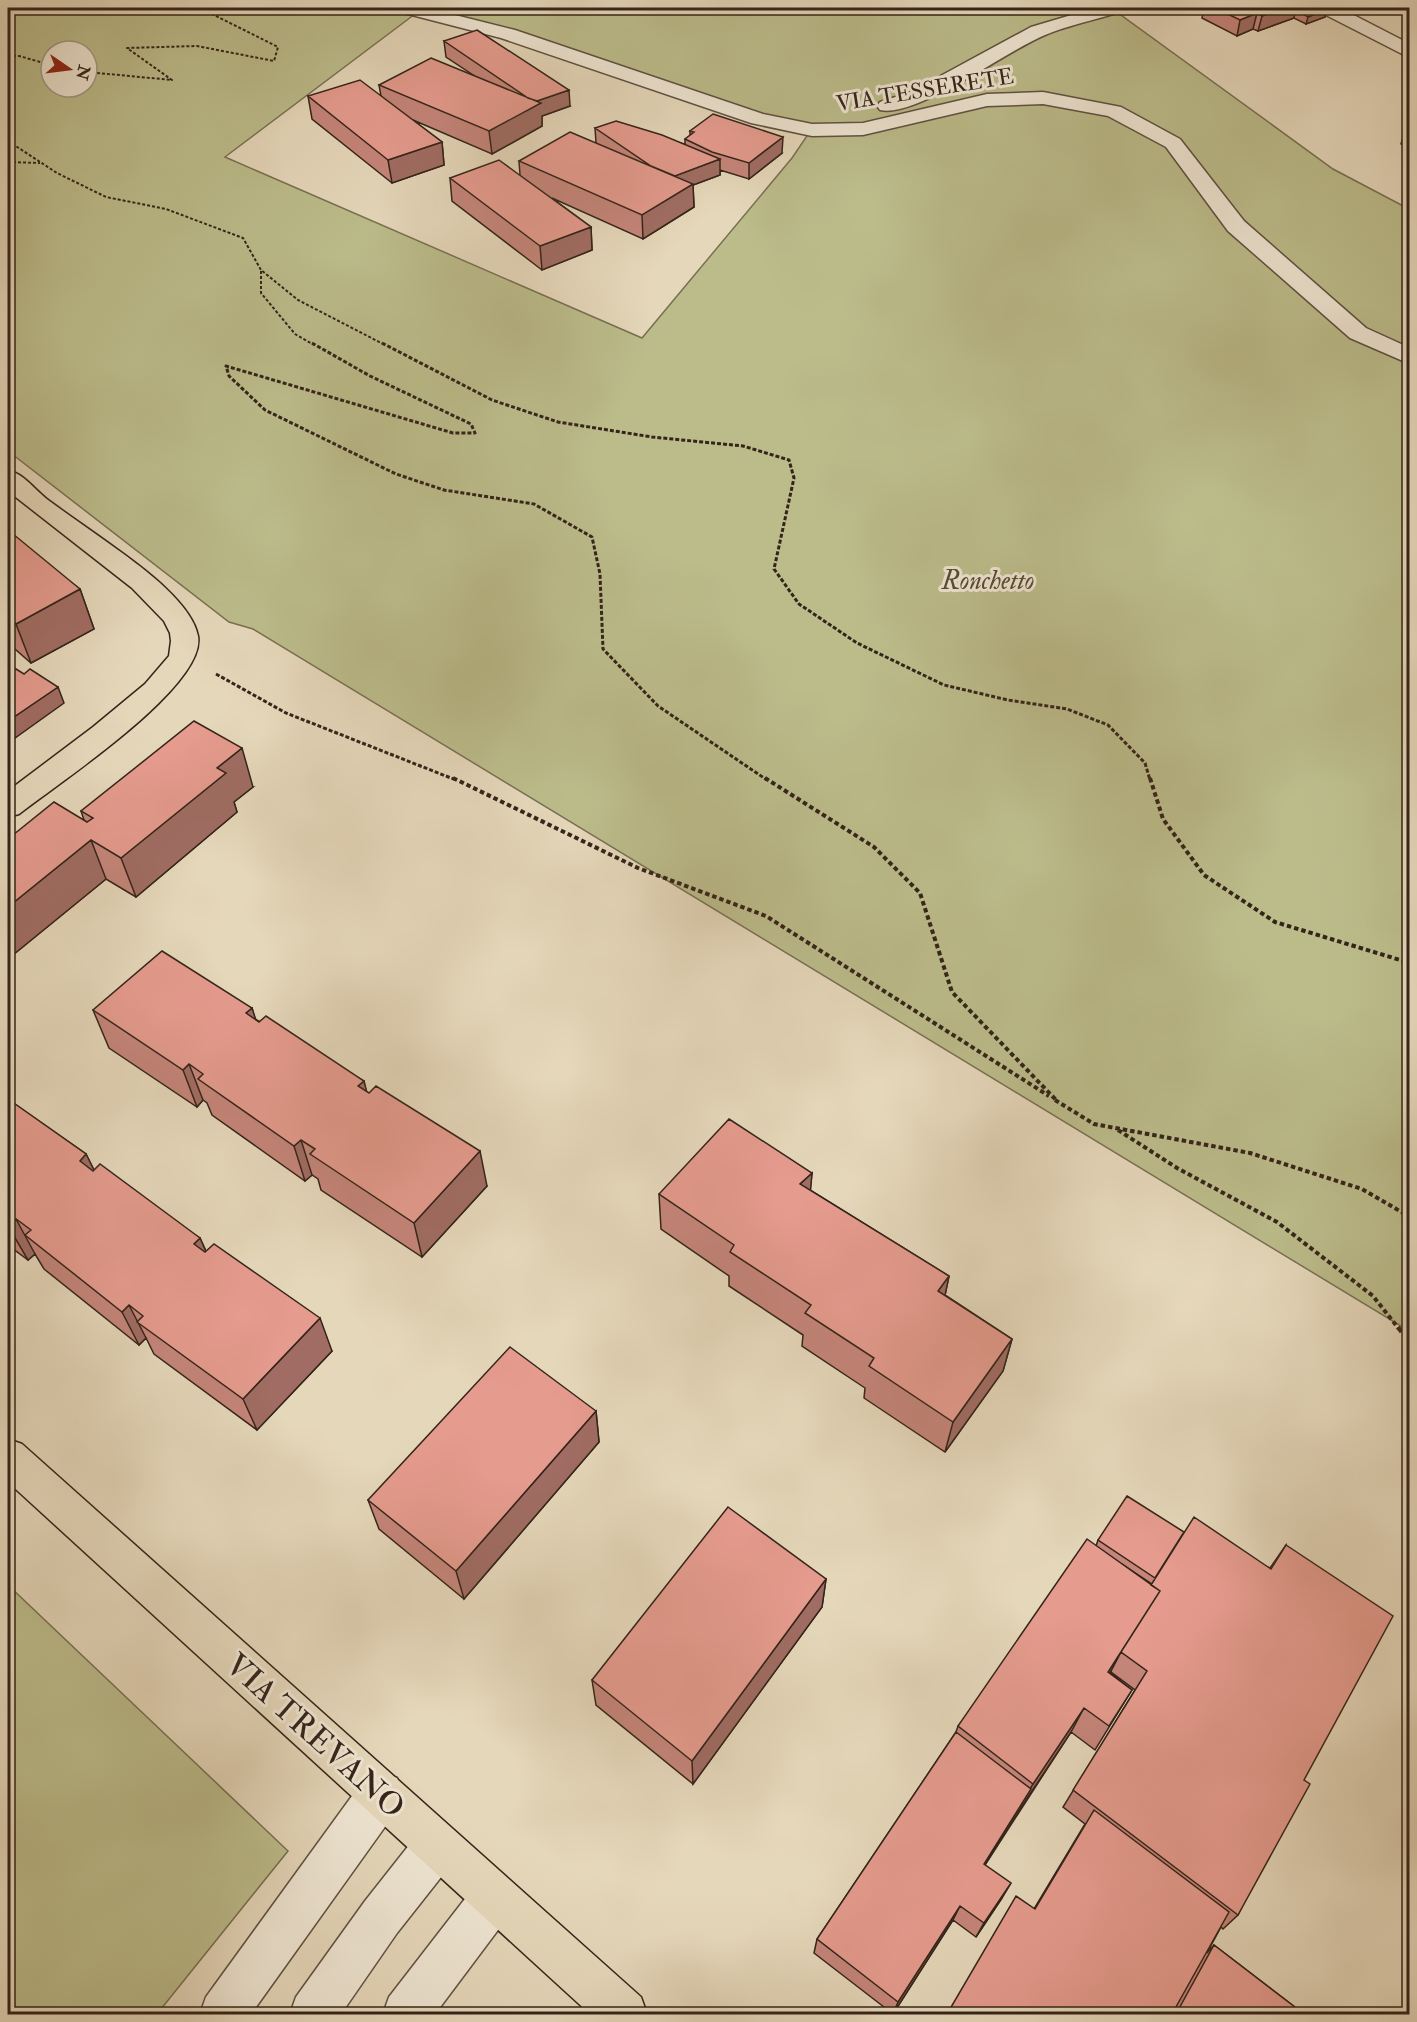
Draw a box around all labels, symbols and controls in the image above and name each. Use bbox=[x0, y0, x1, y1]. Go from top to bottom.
north arrow bbox=[39, 39, 99, 99]
text: N bbox=[71, 62, 94, 82]
street label: VIA TESSERETE bbox=[834, 62, 1016, 118]
park label: Ronchetto bbox=[941, 565, 1034, 597]
street label: VIA TREVANO bbox=[217, 1645, 413, 1827]

